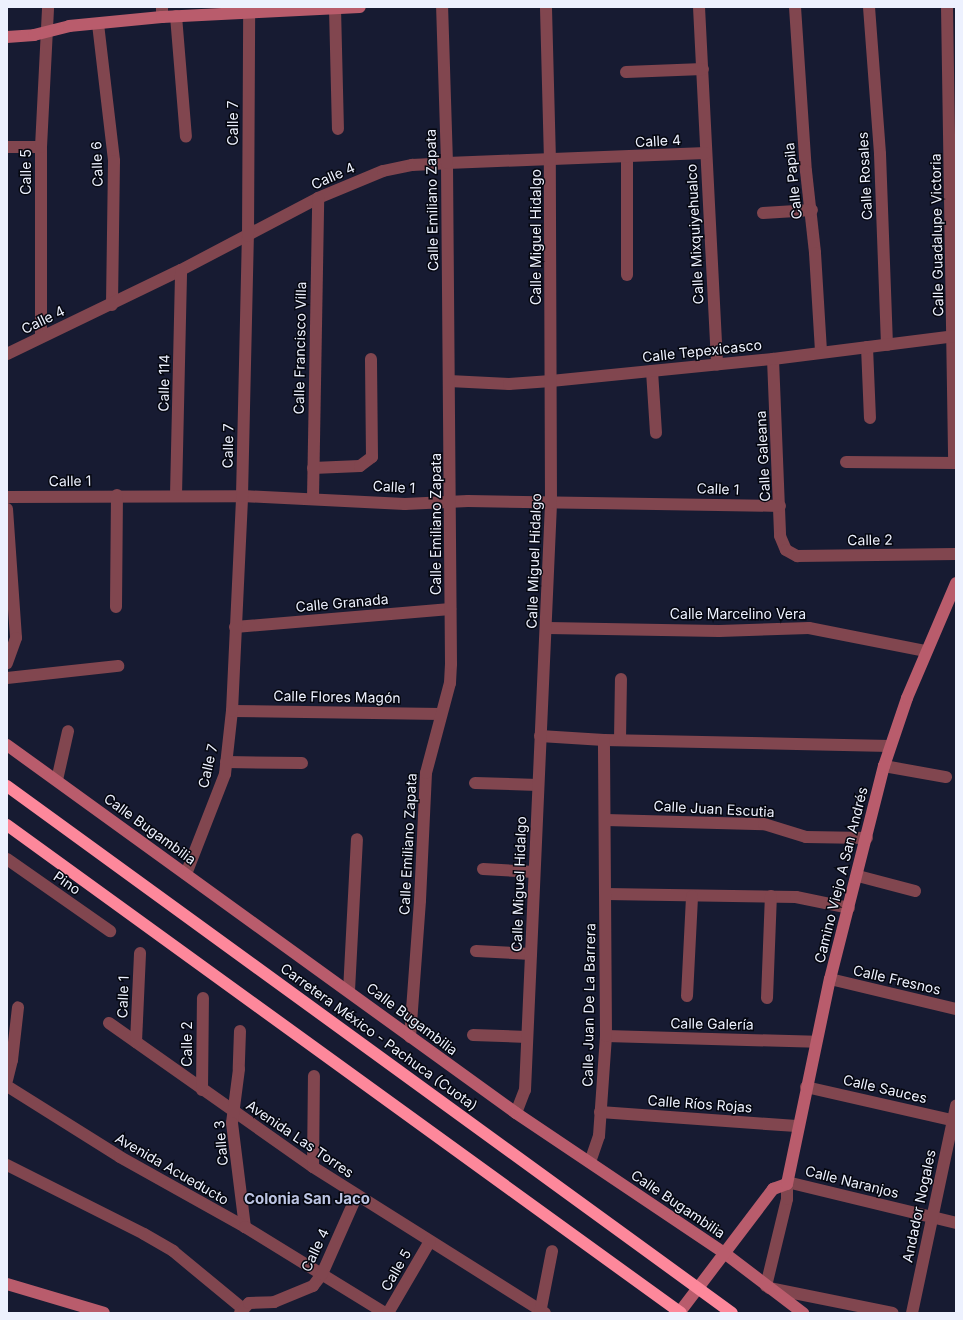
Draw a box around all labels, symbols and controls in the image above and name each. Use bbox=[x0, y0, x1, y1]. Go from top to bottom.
street label: Calle 7 bbox=[225, 101, 241, 145]
street label: Calle Emiliano Zapata bbox=[422, 129, 442, 271]
street label: Calle 4 bbox=[635, 131, 681, 151]
street label: Calle Rosales bbox=[854, 131, 876, 221]
street label: Calle 6 bbox=[88, 141, 106, 187]
street label: Calle Papila bbox=[781, 142, 805, 220]
street label: Calle 5 bbox=[18, 149, 34, 195]
street label: Calle Guadalupe Victoria bbox=[927, 153, 947, 317]
street label: Calle 4 bbox=[309, 159, 357, 193]
street label: Calle Mixquiyehualco bbox=[683, 163, 707, 305]
street label: Calle Miguel Hidalgo bbox=[528, 169, 544, 305]
street label: Calle Francisco Villa bbox=[290, 281, 310, 415]
street label: Calle 4 bbox=[19, 302, 67, 338]
street label: Calle Tepexicasco bbox=[641, 336, 763, 366]
street label: Calle 114 bbox=[155, 354, 173, 412]
street label: Calle Galeana bbox=[752, 410, 774, 502]
street label: Calle 7 bbox=[219, 423, 237, 469]
street label: Calle Emiliano Zapata bbox=[428, 453, 444, 595]
street label: Calle 1 bbox=[49, 472, 91, 490]
street label: Calle 1 bbox=[372, 477, 416, 497]
street label: Calle 1 bbox=[696, 480, 740, 498]
street label: Calle Miguel Hidalgo bbox=[523, 493, 545, 629]
street label: Calle 2 bbox=[847, 531, 893, 549]
street label: Calle Granada bbox=[295, 591, 389, 615]
street label: Calle Marcelino Vera bbox=[670, 606, 806, 622]
street label: Calle Flores Magón bbox=[273, 687, 401, 707]
street label: Calle 7 bbox=[195, 742, 221, 790]
street label: Calle Emiliano Zapata bbox=[396, 773, 420, 915]
street label: Camino Viejo A San Andrés bbox=[811, 785, 871, 965]
street label: Calle Bugambilia bbox=[101, 790, 199, 868]
street label: Calle Juan Escutia bbox=[653, 797, 775, 821]
street label: Calle Miguel Hidalgo bbox=[508, 816, 530, 952]
street label: Pino bbox=[50, 868, 84, 898]
street label: Calle Juan De La Barrera bbox=[579, 923, 599, 1087]
street label: Carretera México - Pachuca (Cuota) bbox=[277, 960, 481, 1114]
street label: Calle Fresnos bbox=[852, 962, 942, 998]
street label: Calle 1 bbox=[114, 975, 132, 1019]
street label: Calle Bugambilia bbox=[363, 979, 461, 1059]
street label: Calle Galería bbox=[670, 1015, 754, 1033]
street label: Calle 2 bbox=[179, 1021, 195, 1067]
street label: Calle Sauces bbox=[841, 1071, 929, 1107]
street label: Calle Ríos Rojas bbox=[647, 1092, 753, 1116]
street label: Avenida Las Torres bbox=[243, 1097, 357, 1181]
street label: Calle 3 bbox=[211, 1120, 231, 1166]
street label: Avenida Acueducto bbox=[112, 1130, 232, 1208]
street label: Andador Nogales bbox=[899, 1148, 939, 1264]
street label: Calle Naranjos bbox=[803, 1162, 901, 1202]
street label: Calle Bugambilia bbox=[628, 1166, 728, 1242]
district label: Colonia San Jaco bbox=[244, 1190, 370, 1208]
street label: Calle 4 bbox=[298, 1226, 332, 1274]
street label: Calle 5 bbox=[377, 1246, 415, 1294]

